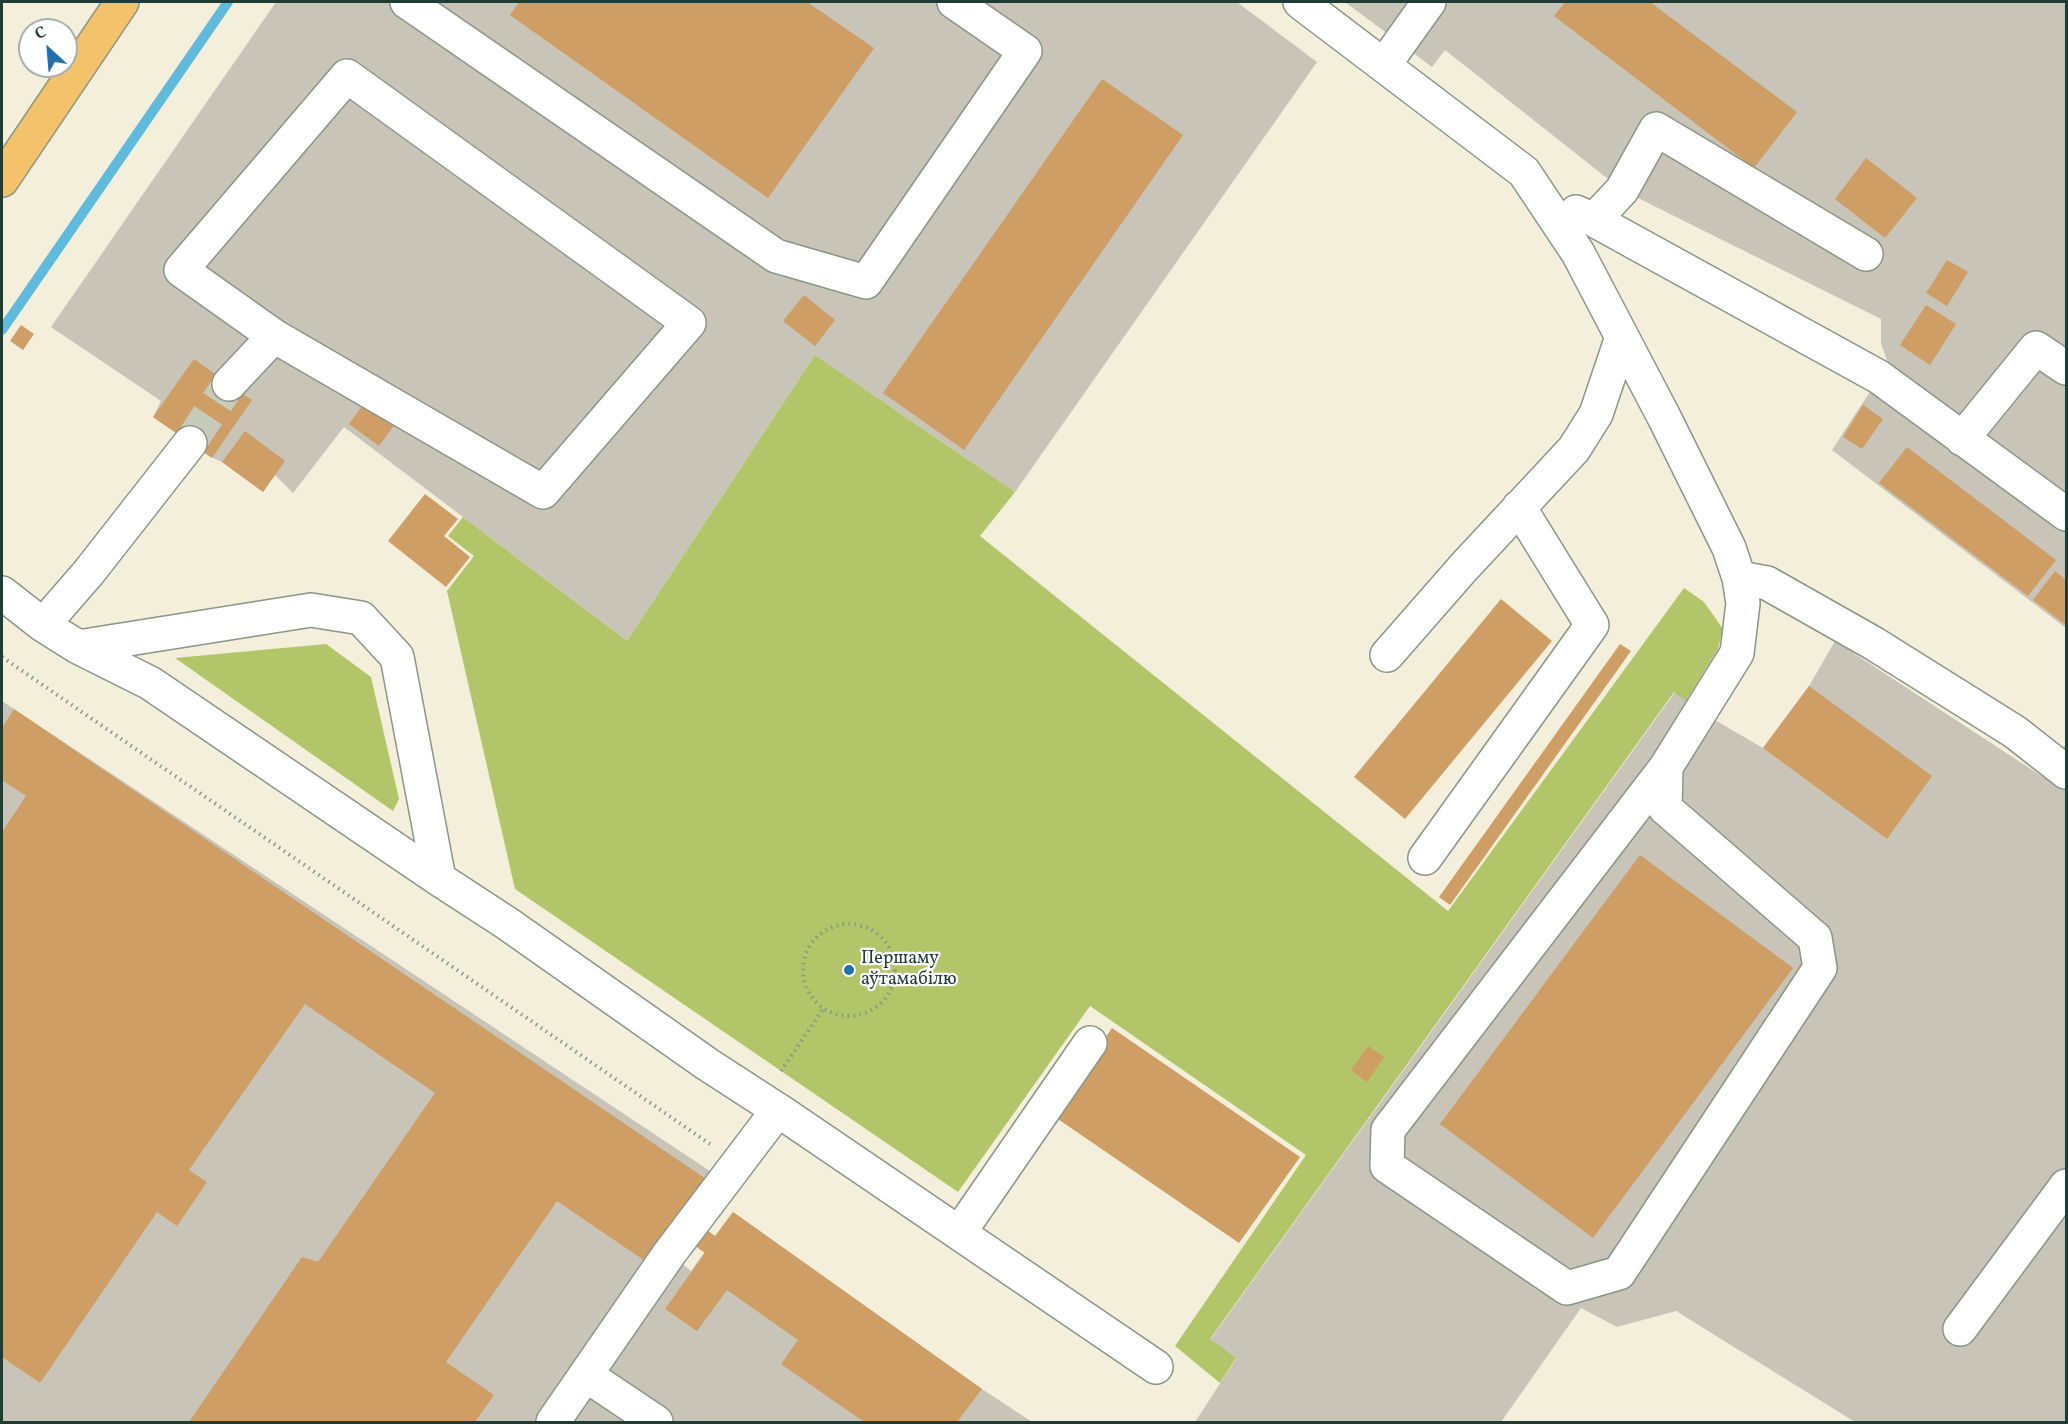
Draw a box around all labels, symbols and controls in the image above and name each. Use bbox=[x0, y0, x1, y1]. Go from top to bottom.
north arrow bbox=[18, 18, 78, 78]
text: С bbox=[32, 21, 50, 46]
place label: Першаму аўтамабілю bbox=[861, 949, 957, 992]
marker: Першаму аўтамабілю bbox=[842, 963, 856, 977]

